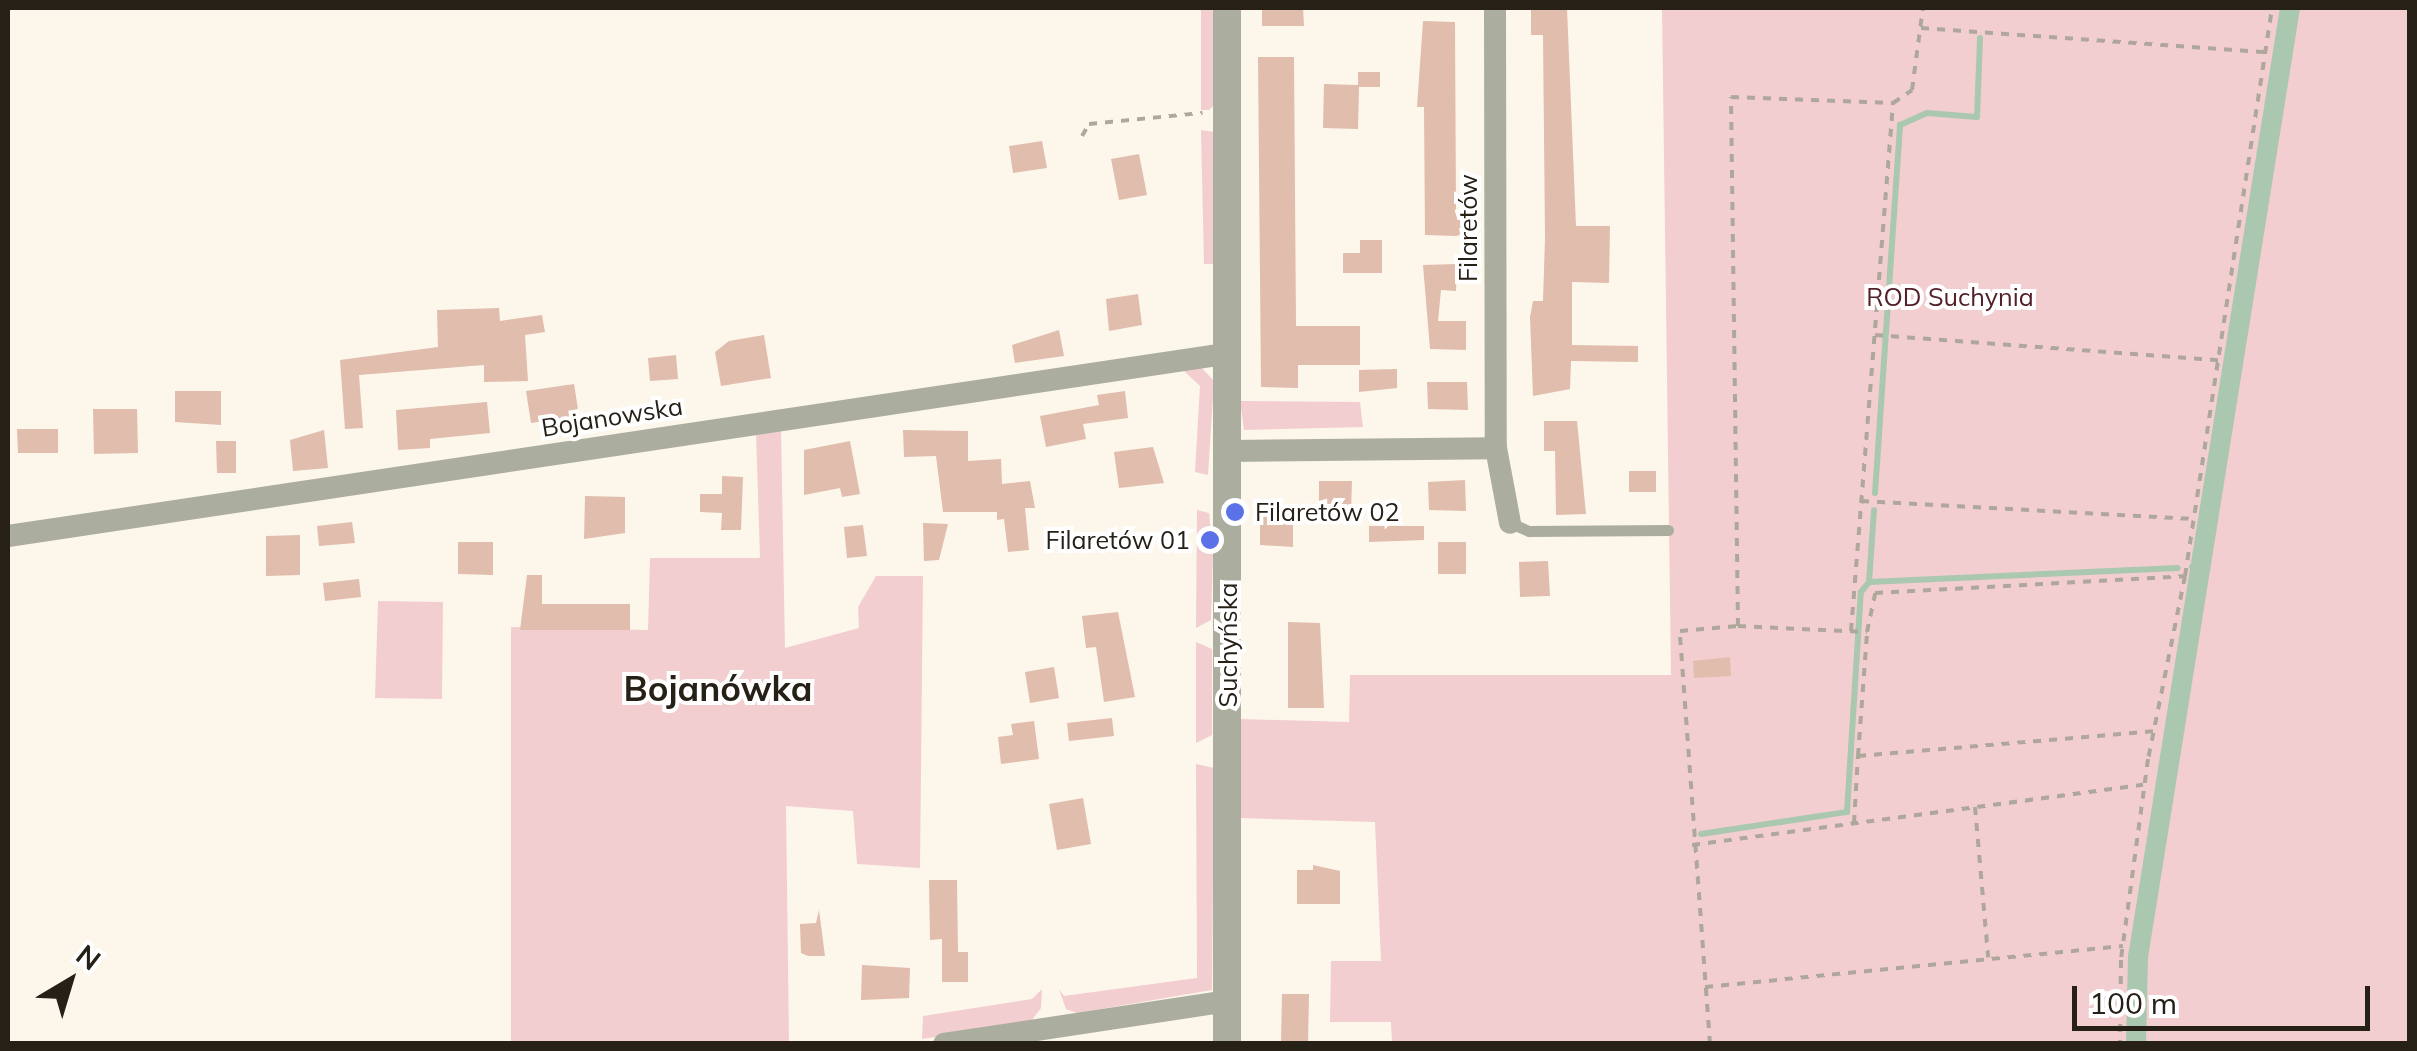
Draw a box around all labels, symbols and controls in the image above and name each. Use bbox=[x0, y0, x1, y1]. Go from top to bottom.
street label: Filaretów bbox=[1453, 174, 1483, 282]
park label: ROD Suchynia bbox=[1866, 282, 2034, 312]
street label: Bojanowska bbox=[539, 391, 685, 443]
place label: Filaretów 02 bbox=[1255, 497, 1399, 527]
marker: Filaretów 02 bbox=[1224, 501, 1246, 523]
place label: Filaretów 01 bbox=[1046, 525, 1190, 555]
marker: Filaretów 01 bbox=[1199, 529, 1221, 551]
street label: Suchyńska bbox=[1213, 583, 1243, 707]
district label: Bojanówka bbox=[624, 667, 812, 709]
north arrow bbox=[20, 931, 120, 1031]
text: N bbox=[70, 937, 108, 977]
scale bar bbox=[2077, 966, 2374, 1028]
text: 100 m bbox=[2089, 984, 2177, 1022]

